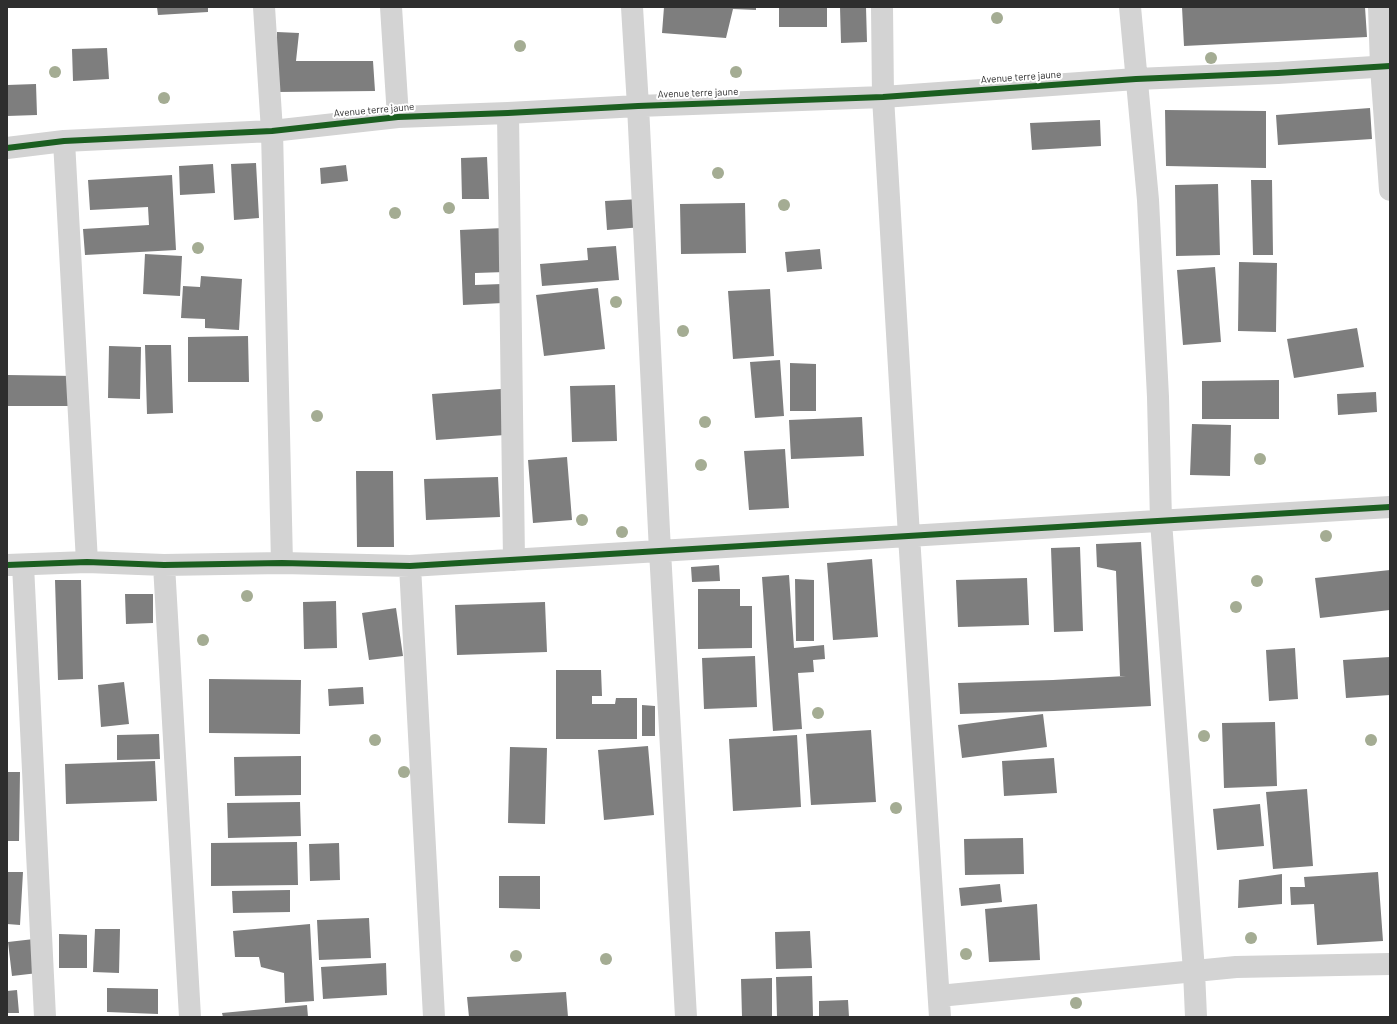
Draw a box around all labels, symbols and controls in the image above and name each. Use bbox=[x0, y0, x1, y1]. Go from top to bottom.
street label: Avenue terre jaune bbox=[980, 68, 1062, 86]
street label: Avenue terre jaune bbox=[657, 86, 739, 100]
street label: Avenue terre jaune bbox=[333, 101, 415, 119]

